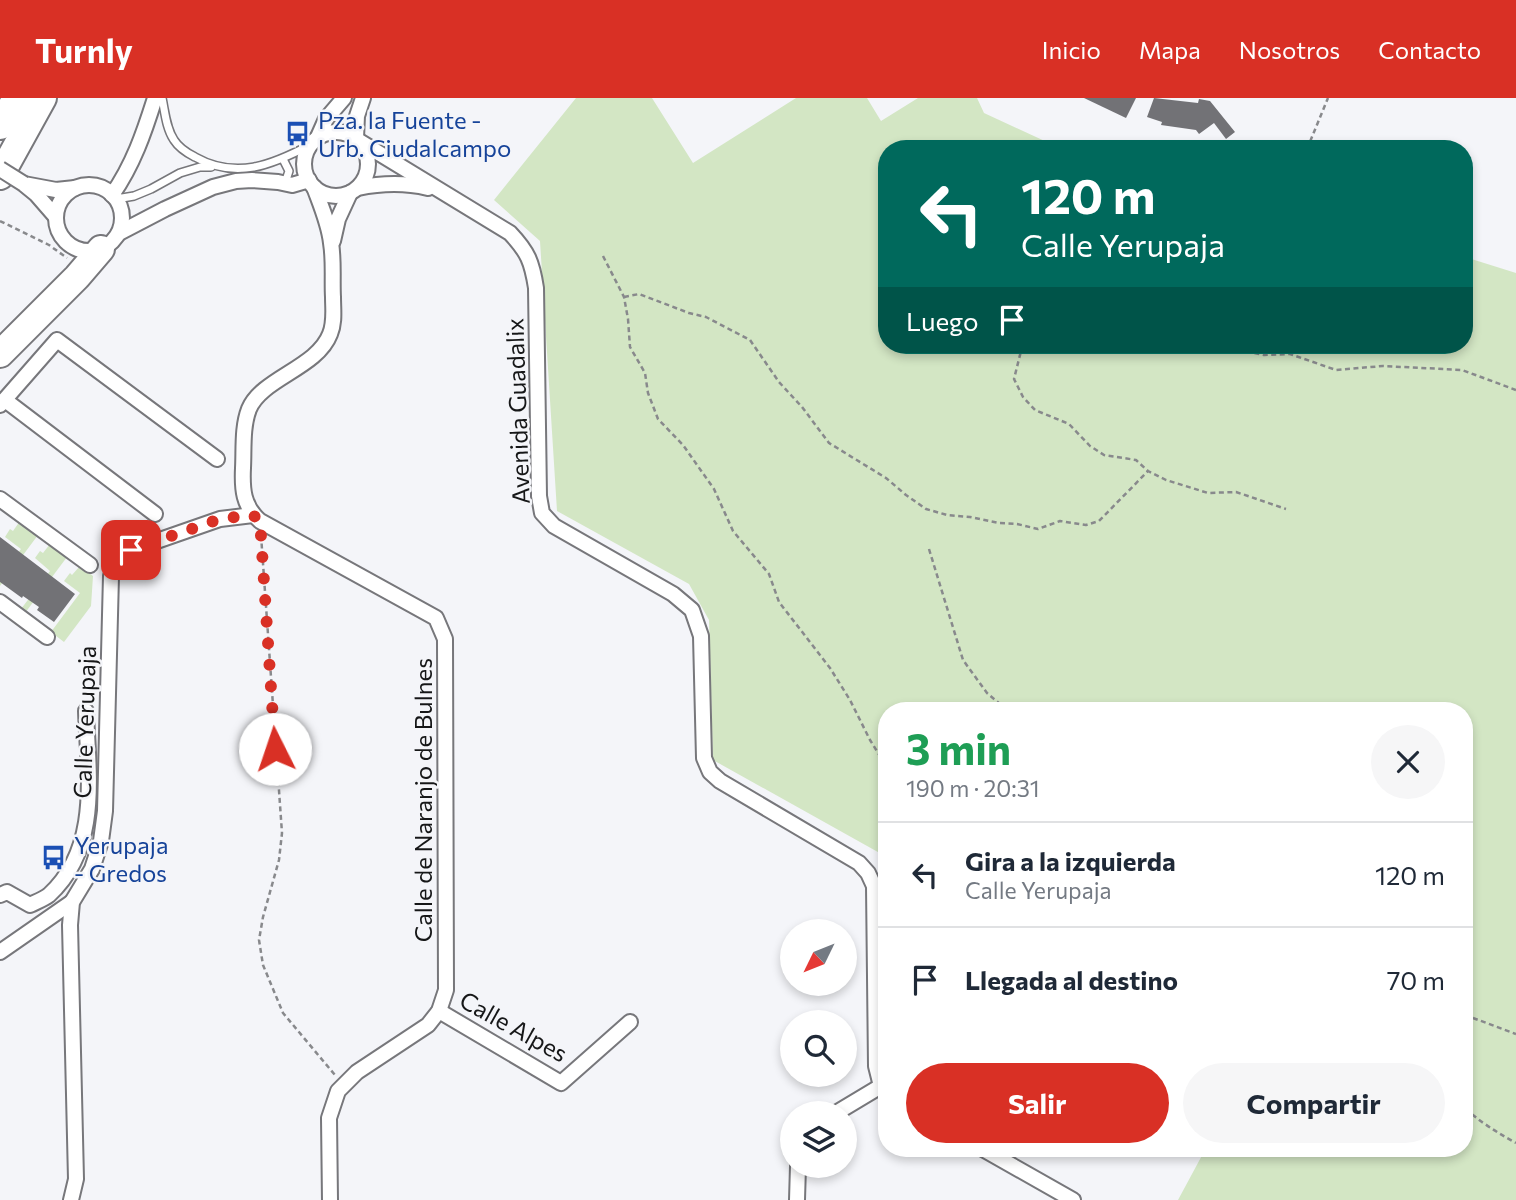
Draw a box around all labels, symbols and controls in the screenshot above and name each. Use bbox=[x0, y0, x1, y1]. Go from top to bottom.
text: Turnly bbox=[35, 29, 133, 70]
text: Inicio bbox=[1042, 35, 1101, 64]
text: Mapa bbox=[1139, 35, 1201, 64]
text: Nosotros bbox=[1239, 35, 1340, 64]
text: Contacto bbox=[1378, 35, 1481, 64]
place label: Pza. la Fuente - Urb. Ciudalcampo bbox=[318, 105, 511, 162]
bus stop icon: Pza. la Fuente - Urb. Ciudalcampo bbox=[284, 119, 312, 147]
text: 120 m bbox=[1021, 164, 1155, 224]
icon: left bbox=[906, 168, 997, 259]
text: Calle Yerupaja bbox=[1021, 224, 1225, 264]
icon: arrive bbox=[993, 301, 1031, 339]
text: Luego bbox=[906, 305, 979, 336]
street label: Avenida Guadalix bbox=[499, 317, 535, 505]
pin bbox=[101, 520, 161, 580]
icon: arrive bbox=[112, 531, 150, 569]
street label: Calle Yerupaja bbox=[67, 645, 101, 799]
street label: Calle de Naranjo de Bulnes bbox=[408, 658, 437, 942]
position arrow bbox=[238, 712, 312, 786]
text: 3 min bbox=[906, 722, 1011, 774]
button: close bbox=[1371, 725, 1445, 799]
text: 190 m · 20:31 bbox=[906, 774, 1040, 802]
place label: Yerupaja - Gredos bbox=[74, 830, 169, 887]
bus stop icon: Yerupaja - Gredos bbox=[40, 844, 68, 872]
text: Gira a la izquierda bbox=[965, 845, 1176, 876]
icon: left bbox=[906, 856, 944, 894]
text: 120 m bbox=[1375, 859, 1445, 890]
text: Calle Yerupaja bbox=[965, 876, 1112, 904]
north arrow bbox=[780, 919, 858, 996]
map controls bbox=[780, 919, 857, 1178]
icon: arrive bbox=[906, 961, 944, 999]
text: Llegada al destino bbox=[965, 964, 1178, 995]
text: 70 m bbox=[1387, 964, 1445, 995]
street label: Calle Alpes bbox=[455, 985, 573, 1067]
button: search bbox=[780, 1010, 857, 1087]
button: Salir bbox=[906, 1063, 1169, 1143]
button: Compartir bbox=[1183, 1063, 1445, 1143]
button: layers bbox=[780, 1101, 857, 1178]

